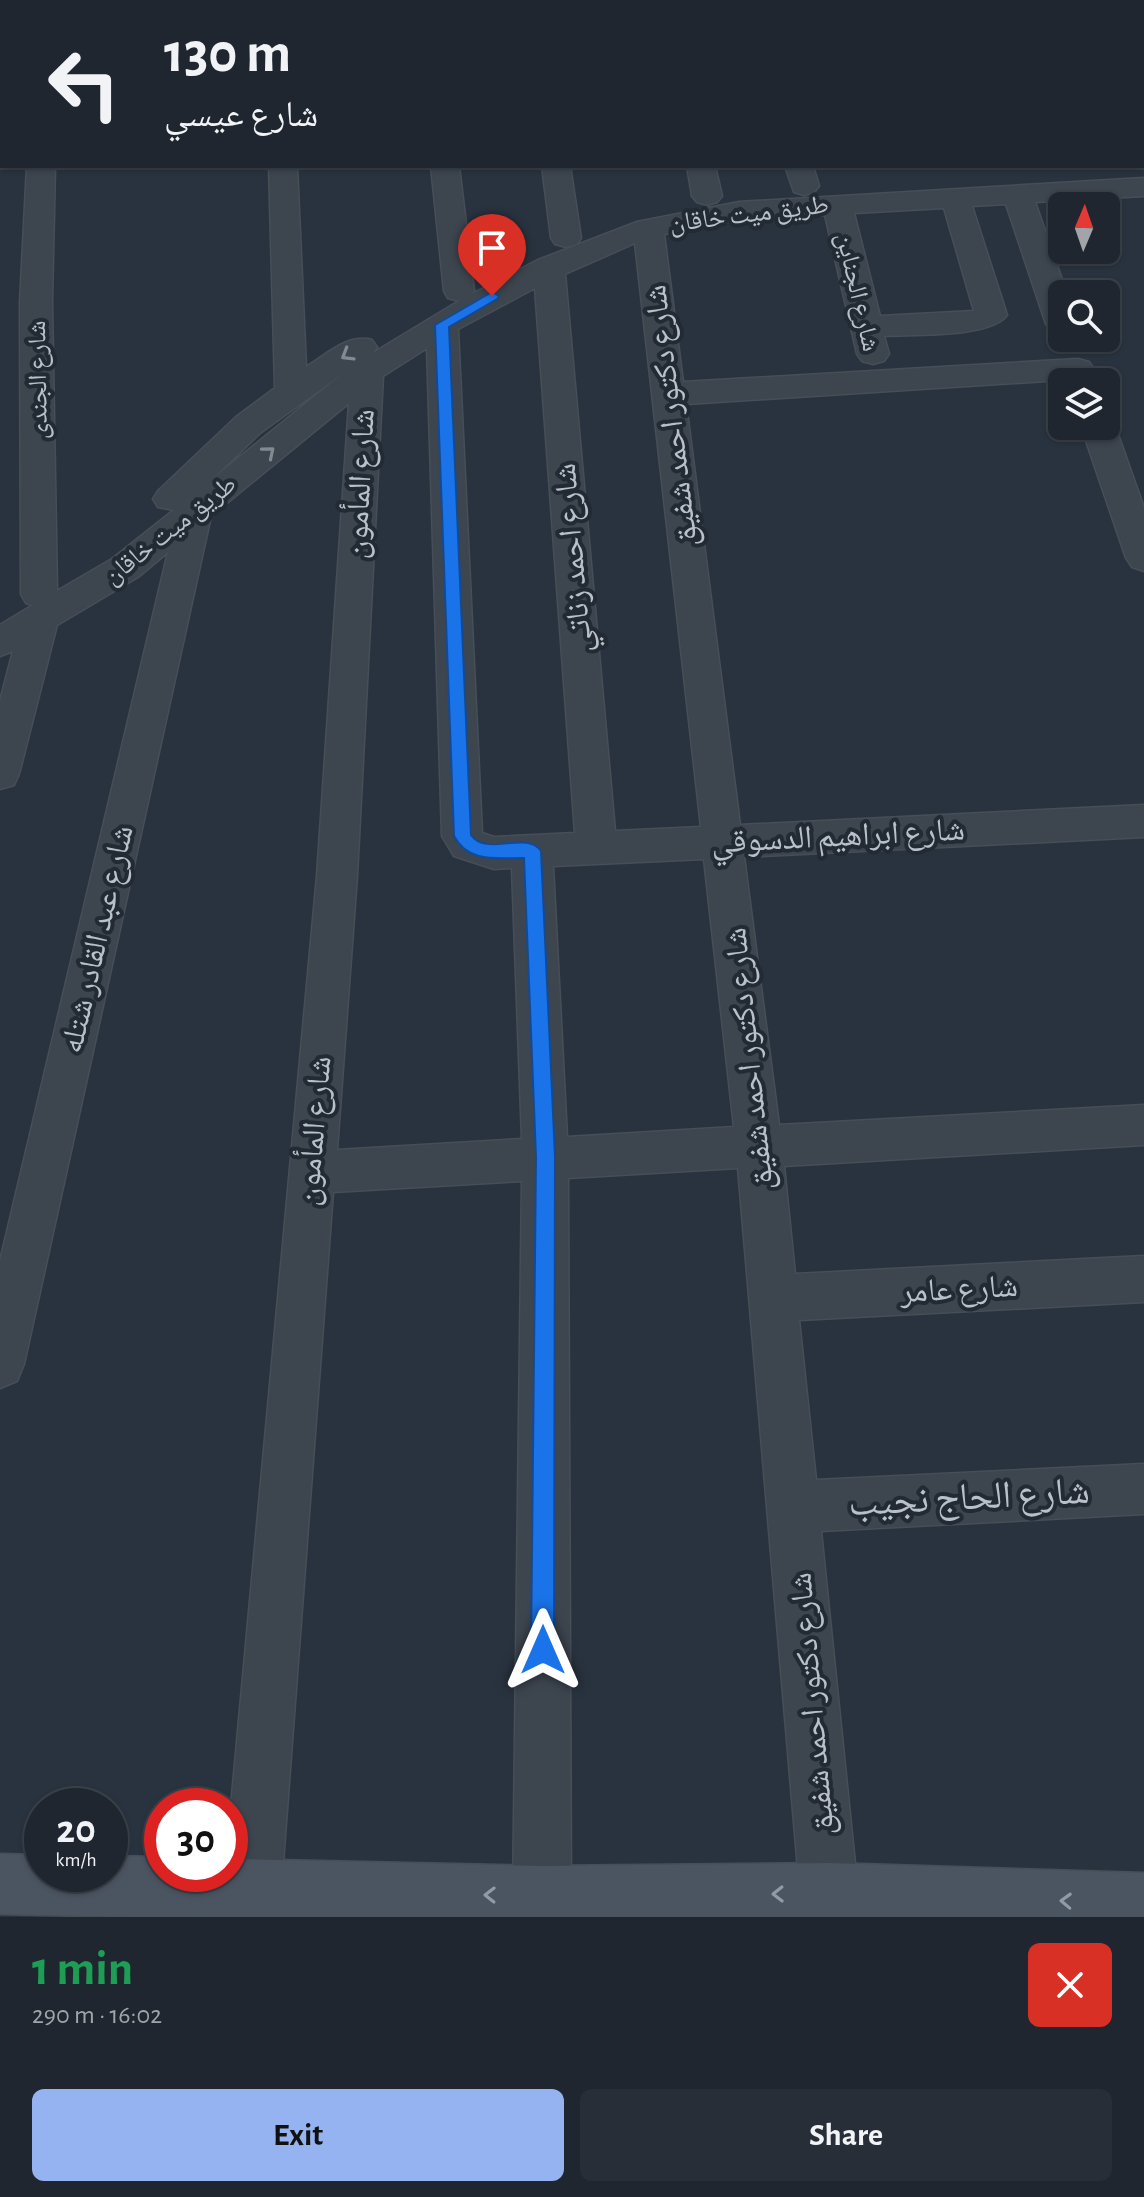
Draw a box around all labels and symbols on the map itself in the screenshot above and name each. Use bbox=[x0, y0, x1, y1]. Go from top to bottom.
street label: طريق ميت خاقان bbox=[668, 191, 830, 239]
north arrow bbox=[1048, 192, 1120, 264]
pin bbox=[458, 214, 526, 296]
street label: شارع الجناين bbox=[830, 230, 884, 354]
street label: شارع دكتور احمد شفيق bbox=[639, 283, 706, 549]
street label: شارع الجندى bbox=[24, 320, 54, 440]
one-way arrow bbox=[341, 346, 356, 361]
street label: شارع المأمون bbox=[337, 408, 383, 560]
one-way arrow bbox=[259, 447, 274, 462]
street label: شارع احمد زناتي bbox=[549, 461, 605, 654]
street label: طريق ميت خاقان bbox=[99, 470, 242, 591]
street label: شارع ابراهيم الدسوقي bbox=[710, 813, 966, 867]
street label: شارع عبد القادر شتله bbox=[55, 822, 142, 1057]
street label: شارع دكتور احمد شفيق bbox=[719, 926, 782, 1192]
street label: شارع المأمون bbox=[288, 1055, 339, 1207]
street label: شارع عامر bbox=[898, 1270, 1019, 1311]
street label: شارع الحاج نجيب bbox=[847, 1473, 1091, 1526]
street label: شارع دكتور احمد شفيق bbox=[785, 1571, 842, 1837]
position arrow bbox=[501, 1608, 585, 1692]
speed limit sign: 30 bbox=[144, 1788, 248, 1892]
one-way arrow bbox=[771, 1885, 784, 1902]
one-way arrow bbox=[483, 1887, 496, 1904]
one-way arrow bbox=[1059, 1892, 1072, 1909]

